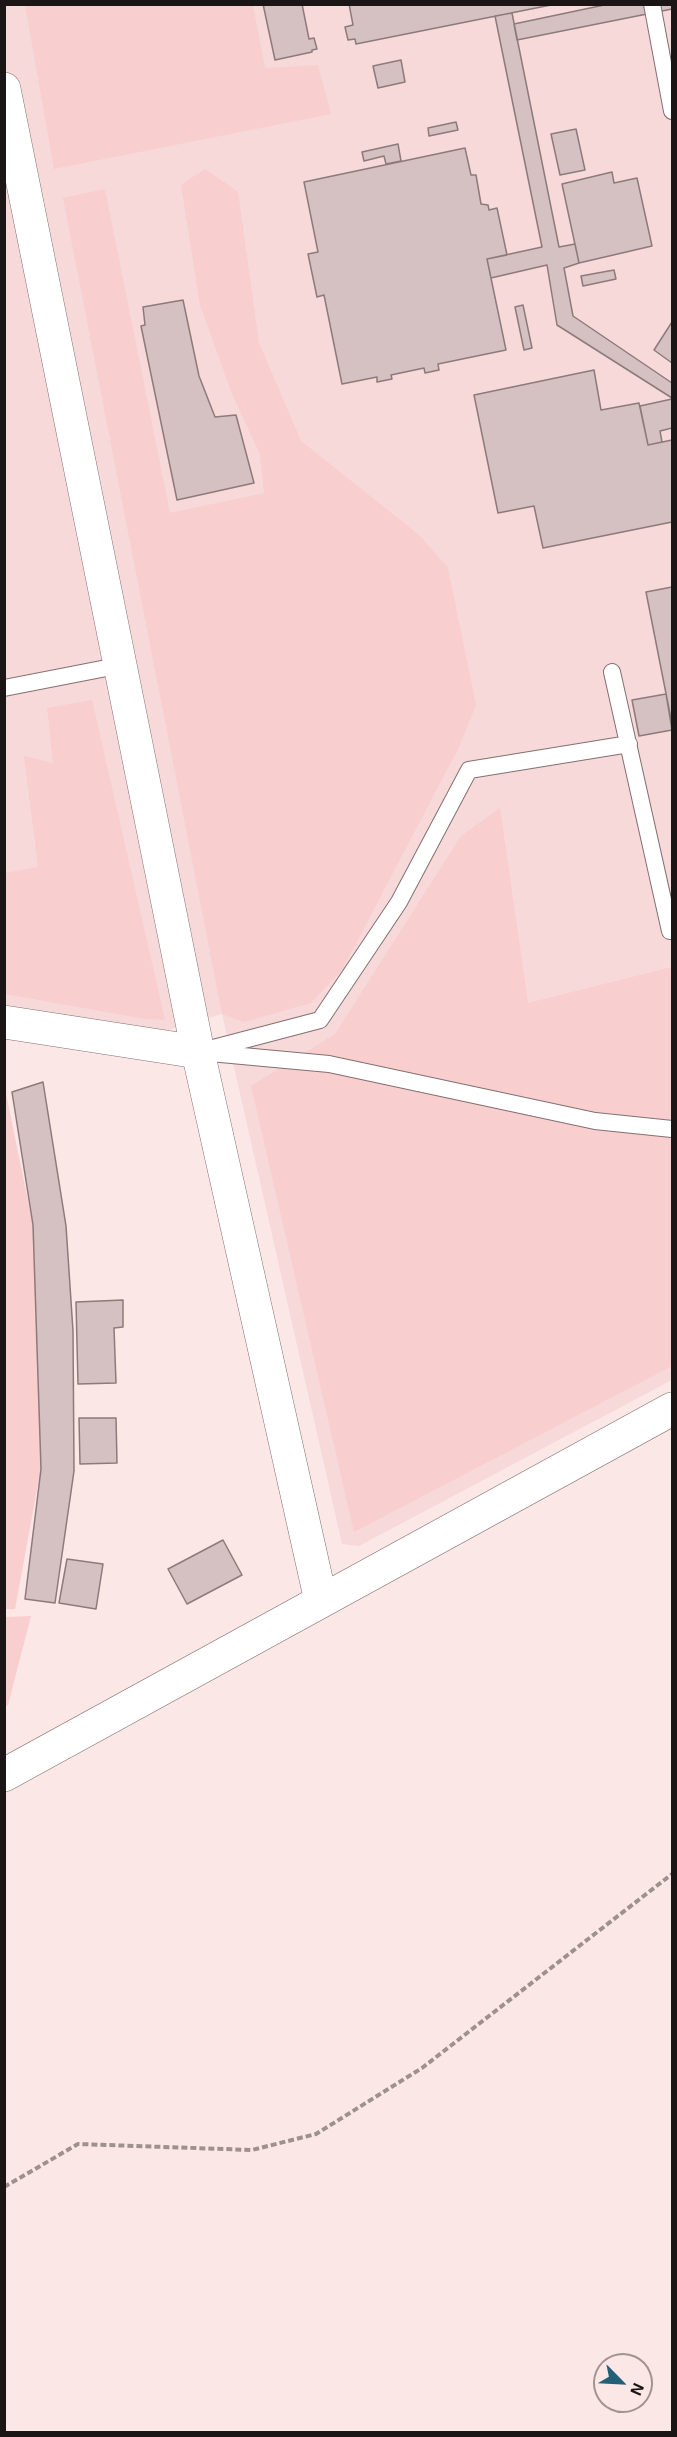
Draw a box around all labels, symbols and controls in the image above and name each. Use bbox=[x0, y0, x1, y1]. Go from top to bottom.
north arrow bbox=[593, 2353, 653, 2413]
text: N bbox=[627, 2381, 649, 2399]

